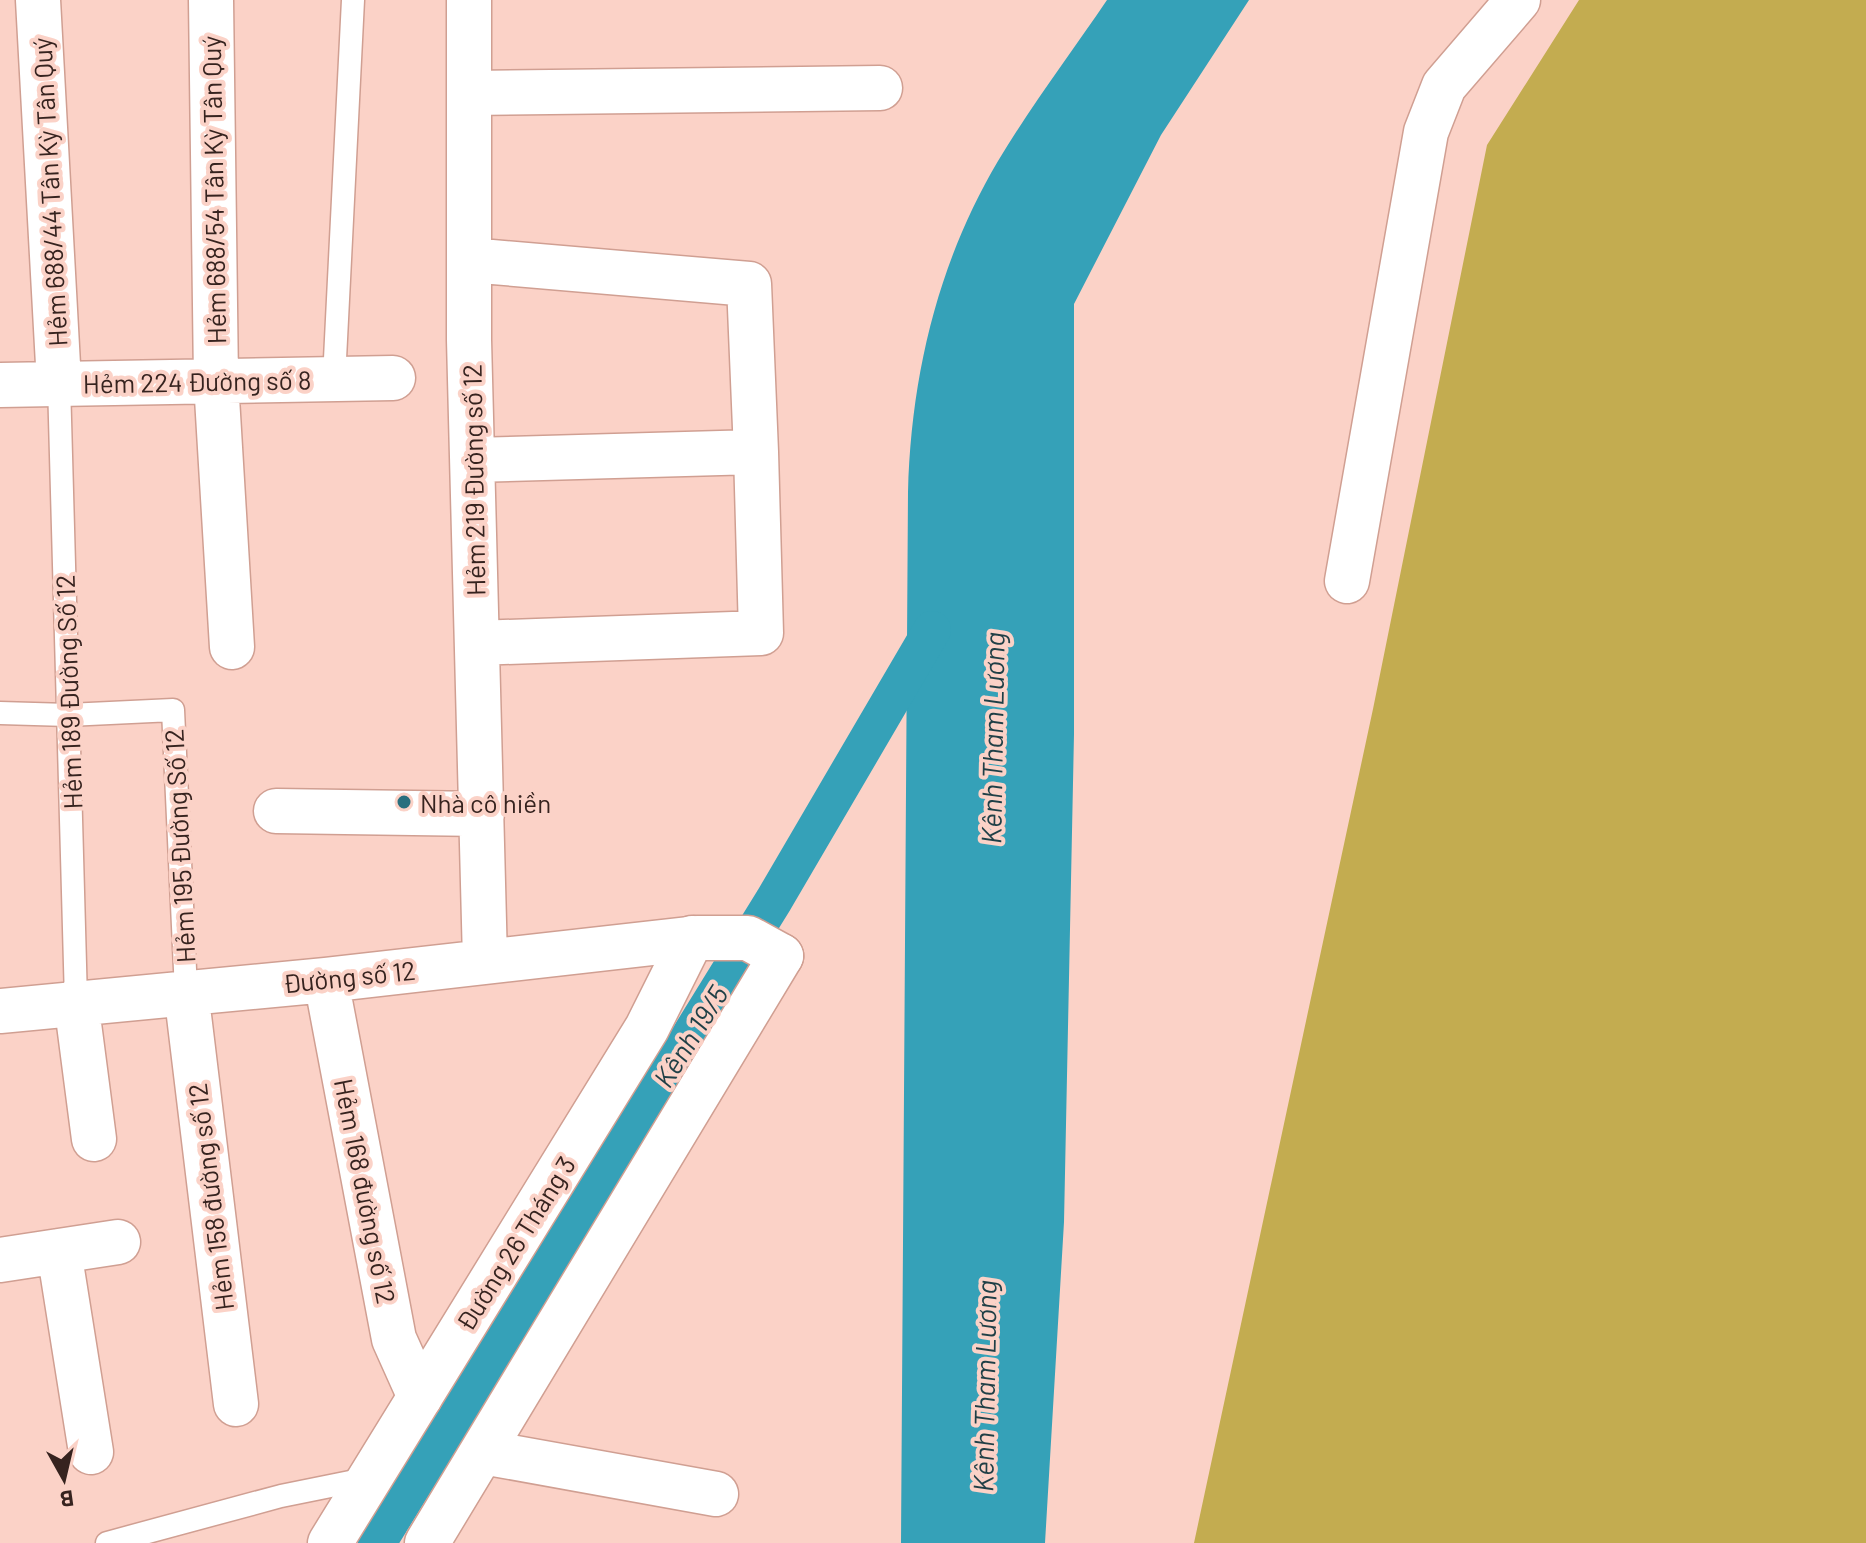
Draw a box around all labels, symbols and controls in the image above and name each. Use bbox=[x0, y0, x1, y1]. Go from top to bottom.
street label: Hẻm 688/54 Tân Kỳ Tân Quý bbox=[195, 35, 231, 345]
street label: Hẻm 688/44 Tân Kỳ Tân Quý bbox=[25, 37, 73, 347]
street label: Hẻm 224 Đường số 8 bbox=[82, 364, 312, 398]
street label: Hẻm 219 Đường số 12 bbox=[455, 364, 491, 596]
street label: Hẻm 189 Đường Số 12 bbox=[48, 574, 88, 810]
water label: Kênh Tham Lương bbox=[973, 632, 1011, 844]
street label: Hẻm 195 Đường Số 12 bbox=[157, 728, 201, 964]
place label: Nhà cô hiền bbox=[420, 787, 551, 818]
marker: Nhà cô hiền bbox=[395, 793, 413, 811]
street label: Đường số 12 bbox=[281, 954, 417, 998]
water label: Kênh 19/5 bbox=[645, 979, 735, 1093]
street label: Hẻm 168 đường số 12 bbox=[329, 1076, 403, 1306]
street label: Hẻm 158 đường số 12 bbox=[181, 1082, 239, 1312]
street label: Đường 26 Tháng 3 bbox=[449, 1150, 581, 1336]
water label: Kênh Tham Lương bbox=[965, 1280, 1003, 1492]
north arrow bbox=[24, 1439, 104, 1519]
text: B bbox=[58, 1486, 75, 1514]

